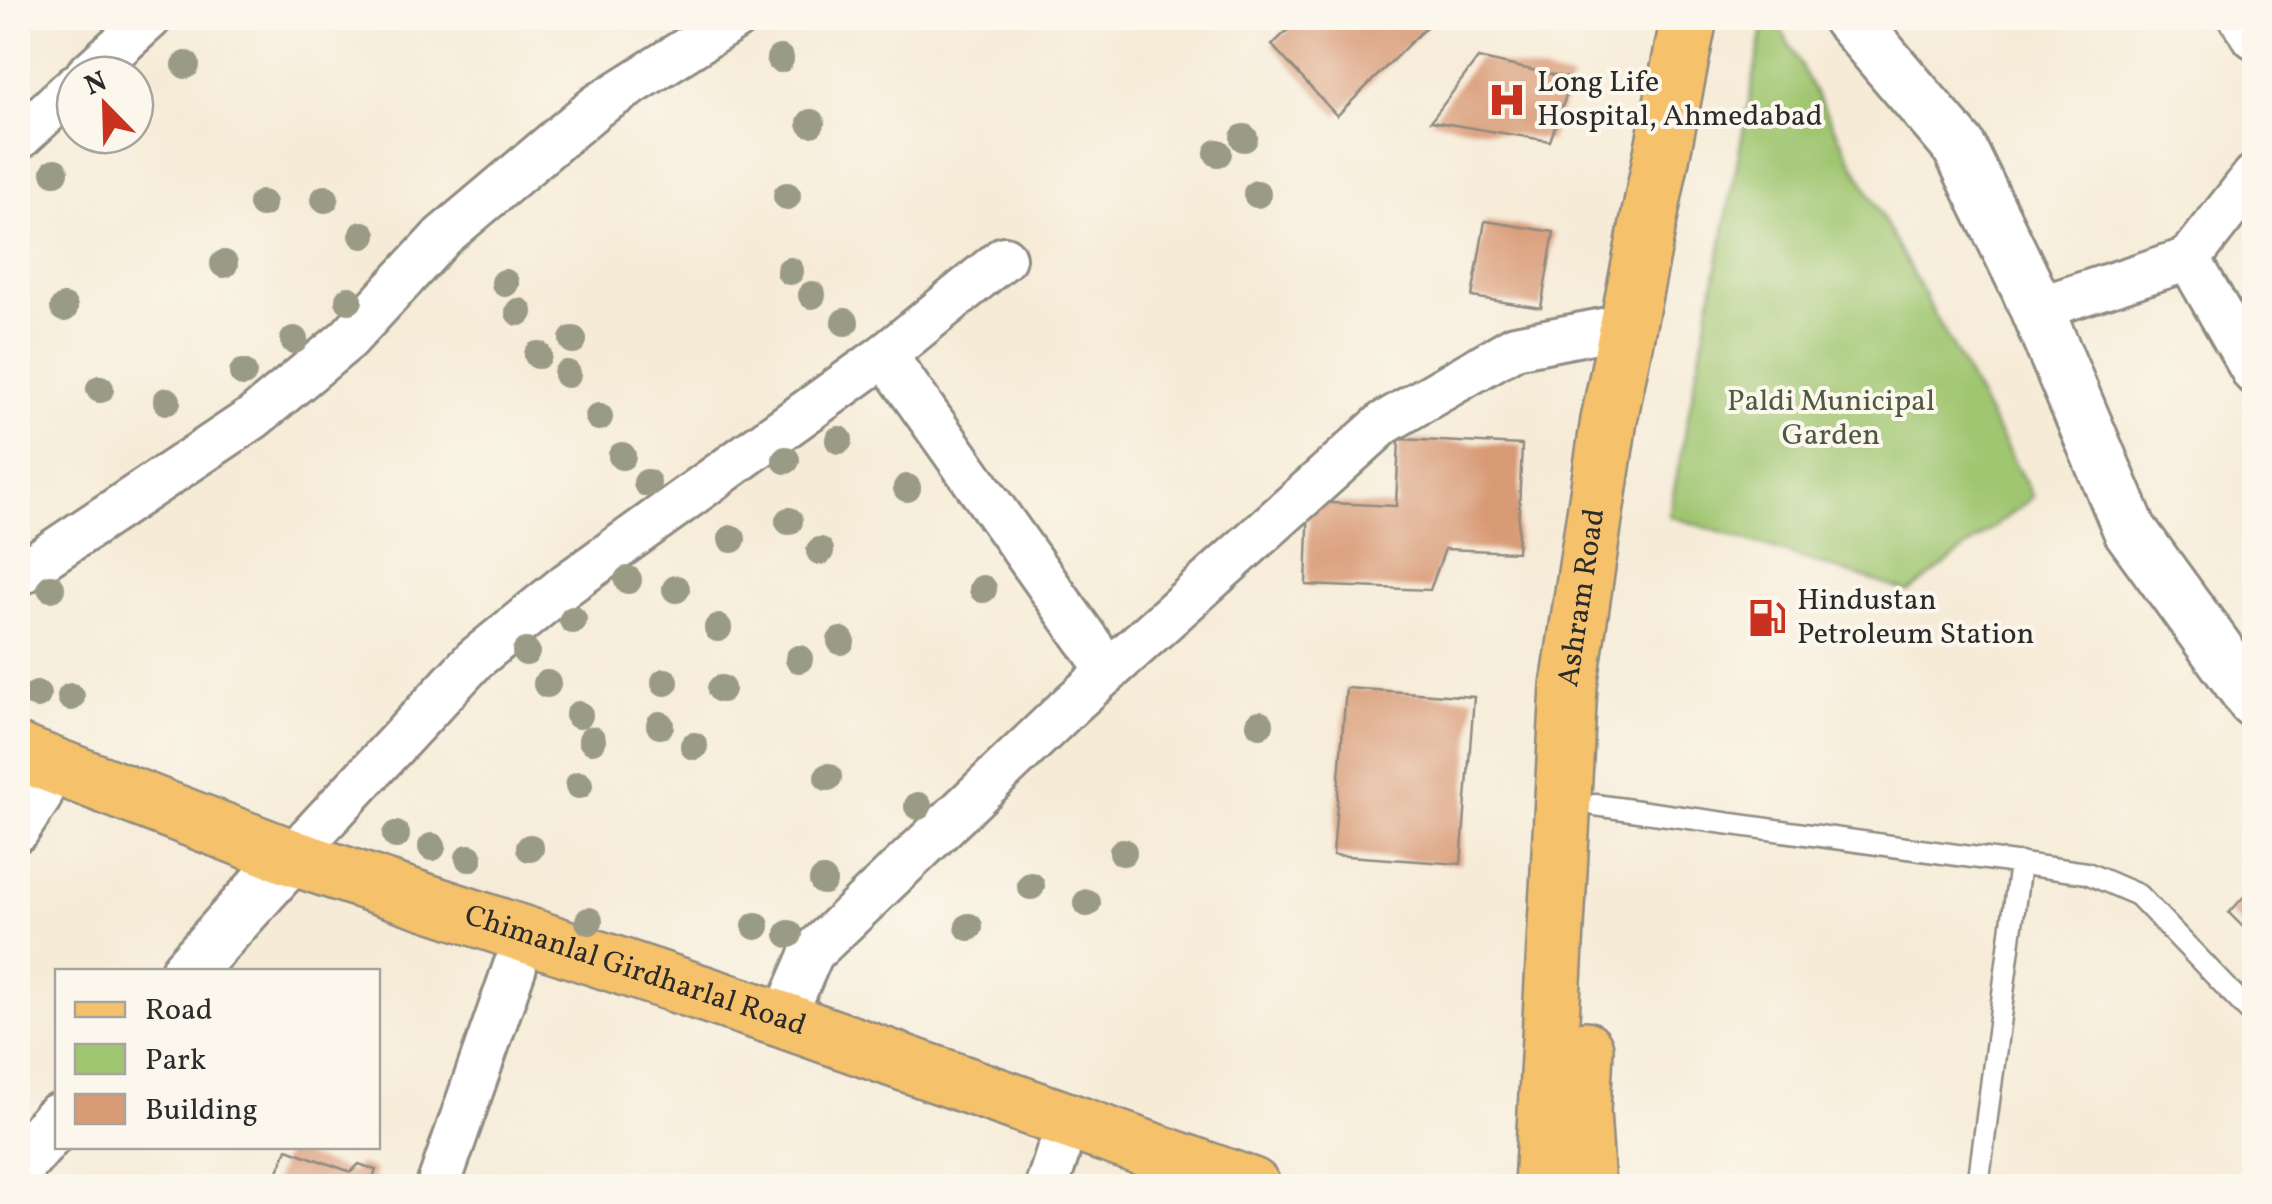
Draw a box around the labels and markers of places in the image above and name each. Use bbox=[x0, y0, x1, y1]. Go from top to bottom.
place label: Long Life Hospital, Ahmedabad bbox=[1537, 62, 1823, 138]
hospital icon: Long Life Hospital, Ahmedabad bbox=[1486, 79, 1528, 121]
place label: Hindustan Petroleum Station bbox=[1797, 580, 2034, 656]
fuel station icon: Hindustan Petroleum Station bbox=[1746, 597, 1788, 639]

